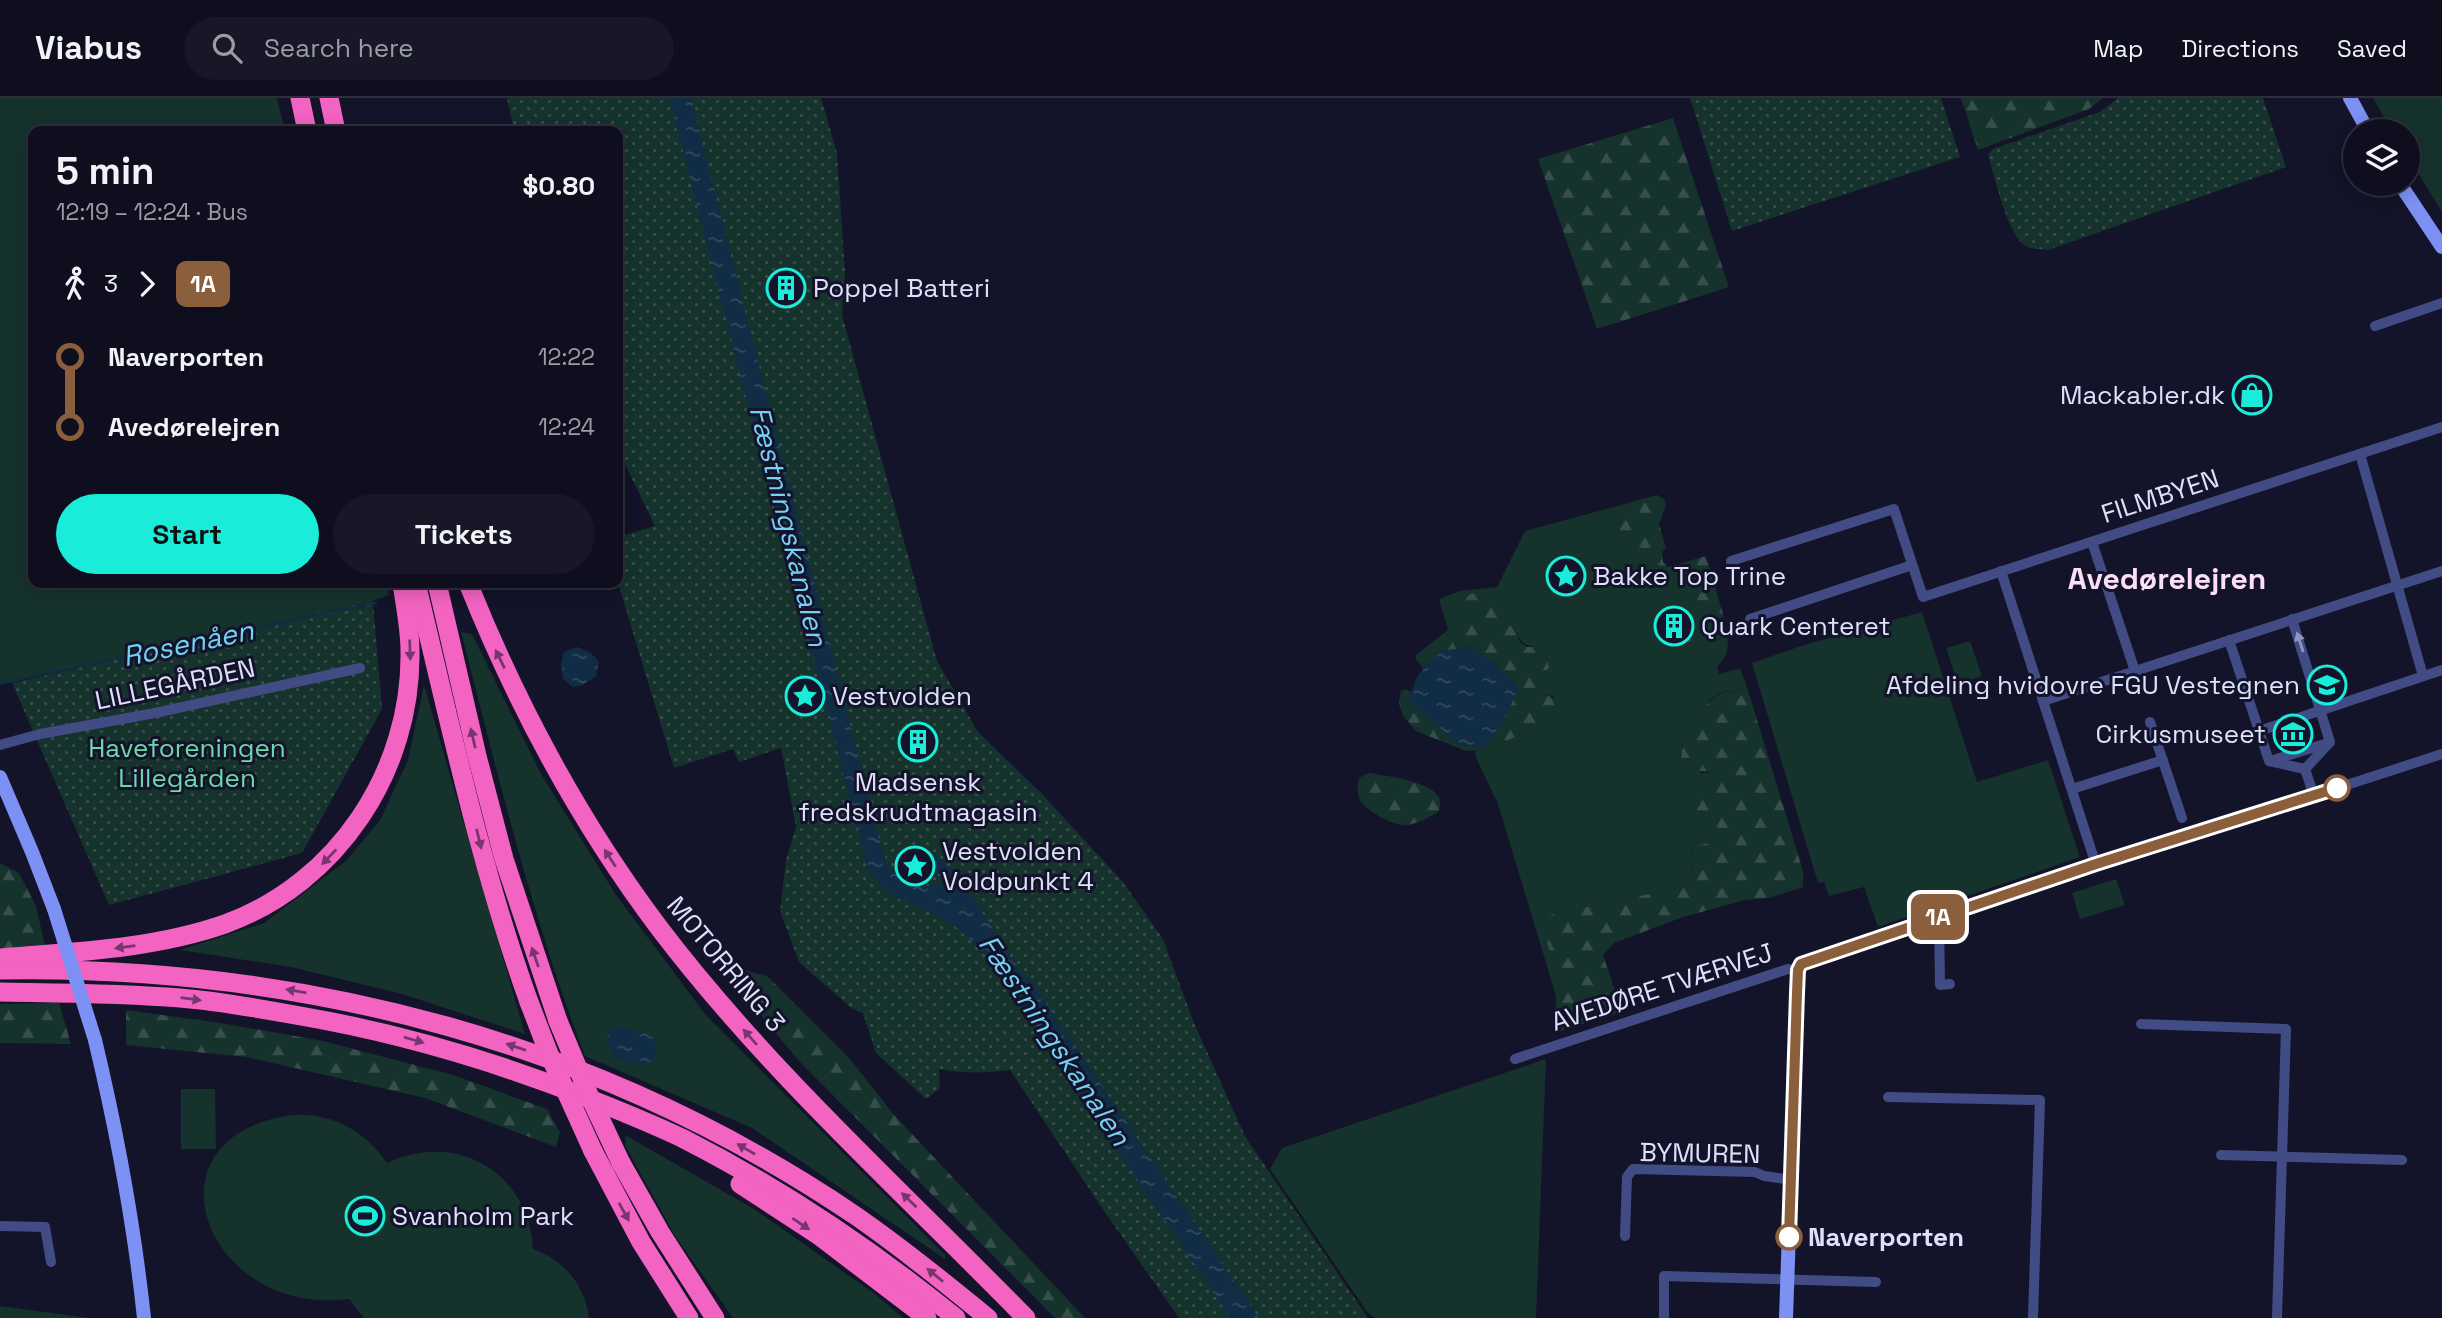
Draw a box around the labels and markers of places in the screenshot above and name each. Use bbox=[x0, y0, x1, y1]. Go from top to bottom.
building icon: Poppel Batteri bbox=[765, 267, 807, 309]
place label: Poppel Batteri bbox=[813, 271, 990, 305]
shop icon: Mackabler.dk bbox=[2231, 374, 2273, 416]
place label: Mackabler.dk bbox=[2060, 378, 2225, 412]
place icon: Bakke Top Trine bbox=[1545, 555, 1587, 597]
place label: Bakke Top Trine bbox=[1593, 559, 1786, 593]
building icon: Quark Centeret bbox=[1653, 605, 1695, 647]
place label: Quark Centeret bbox=[1701, 609, 1890, 643]
school or university icon: Afdeling hvidovre FGU Vestegnen bbox=[2306, 664, 2348, 706]
place label: Afdeling hvidovre FGU Vestegnen bbox=[1886, 668, 2300, 702]
place icon: Vestvolden bbox=[784, 675, 826, 717]
place label: Vestvolden bbox=[832, 679, 972, 713]
museum icon: Cirkusmuseet bbox=[2272, 713, 2314, 755]
place label: Cirkusmuseet bbox=[2096, 717, 2266, 751]
building icon: Madsensk fredskrudtmagasin bbox=[897, 721, 939, 763]
place label: Madsensk fredskrudtmagasin bbox=[798, 765, 1038, 829]
unlabelled marker bbox=[2324, 775, 2350, 801]
place label: Vestvolden Voldpunkt 4 bbox=[942, 834, 1094, 898]
place icon: Vestvolden Voldpunkt 4 bbox=[894, 845, 936, 887]
sports icon: Svanholm Park bbox=[344, 1195, 386, 1237]
place label: Svanholm Park bbox=[392, 1199, 574, 1233]
place label: Naverporten bbox=[1808, 1220, 1964, 1254]
marker: Naverporten bbox=[1776, 1224, 1802, 1250]

